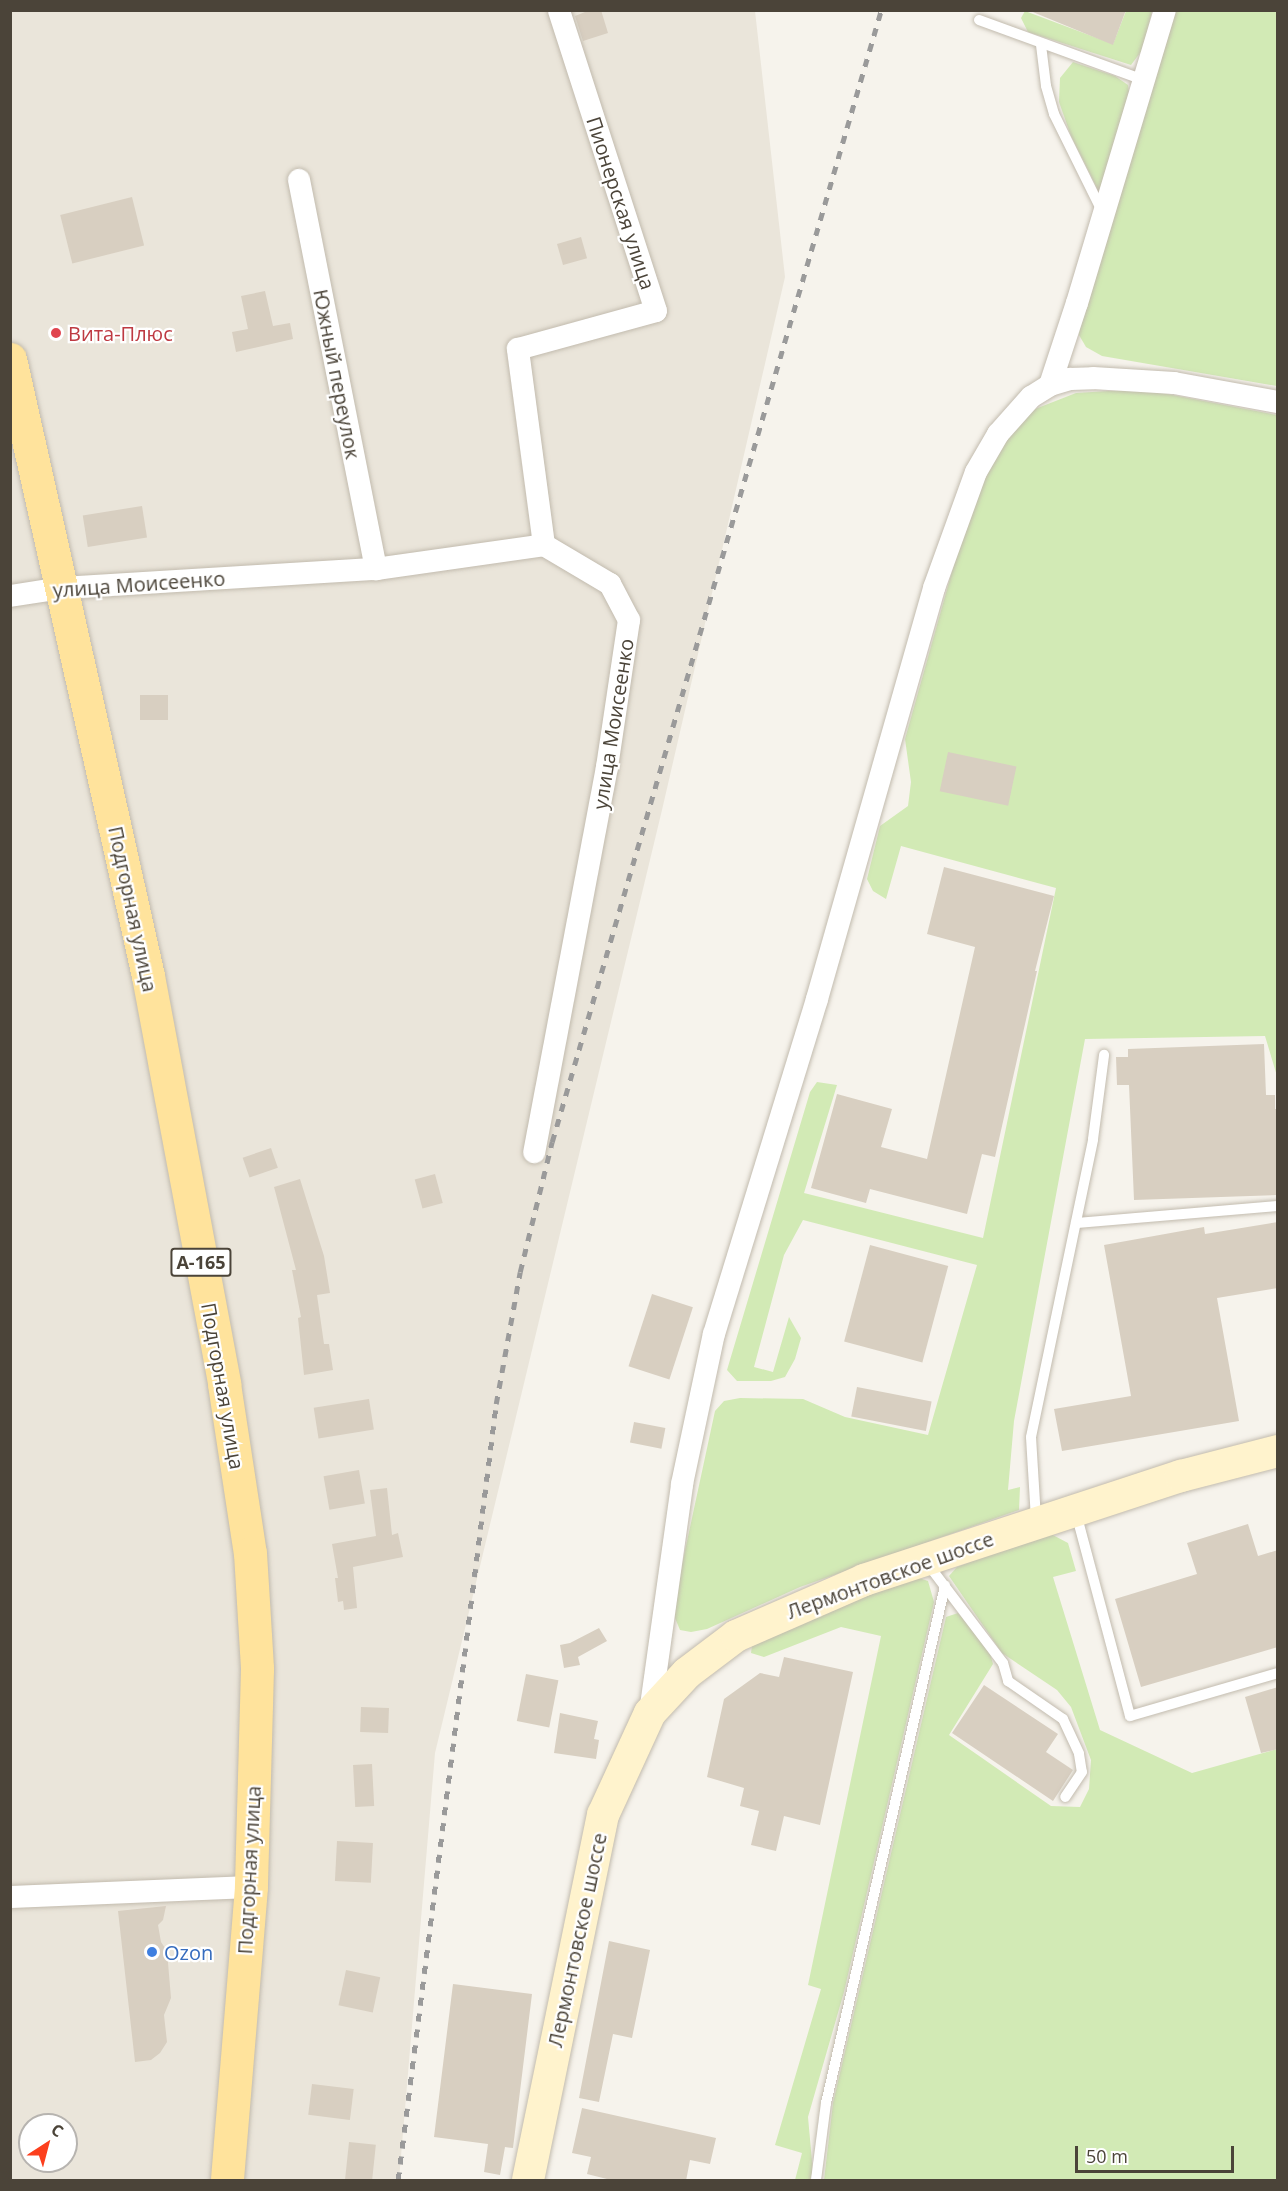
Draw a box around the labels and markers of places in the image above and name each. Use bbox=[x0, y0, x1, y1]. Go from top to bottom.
place label: Вита-Плюс bbox=[68, 321, 173, 345]
marker: Вита-Плюс bbox=[49, 326, 63, 340]
place label: Ozon bbox=[164, 1940, 213, 1964]
marker: Ozon bbox=[145, 1945, 159, 1959]

